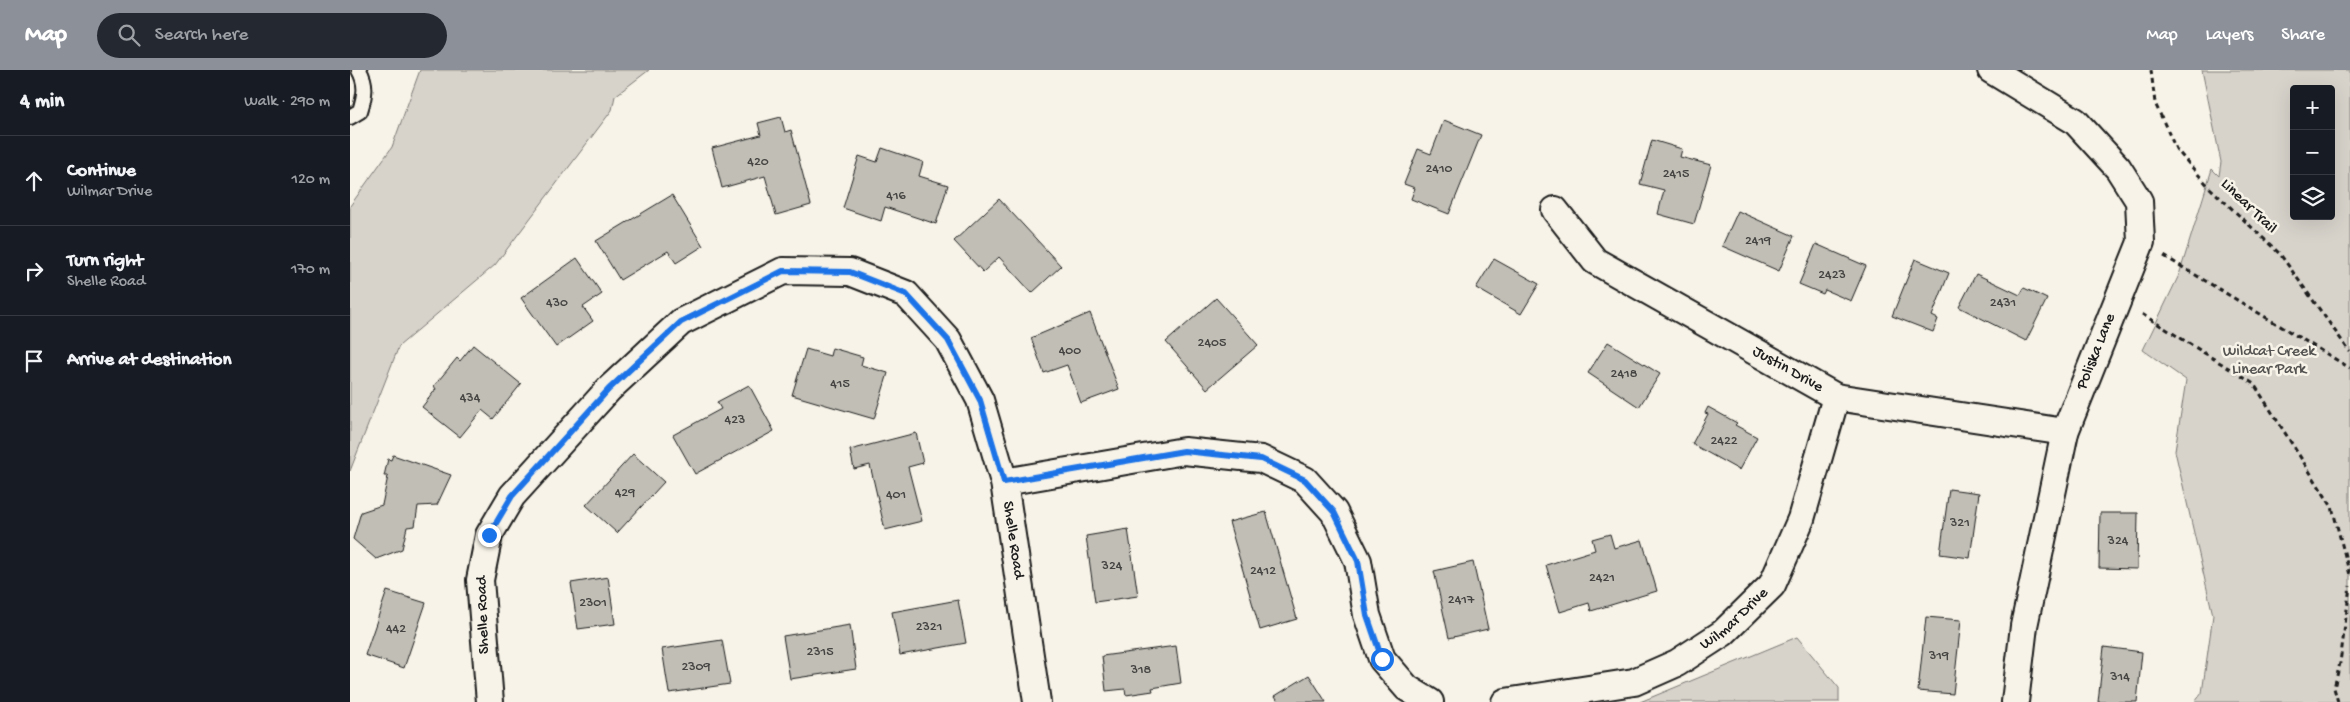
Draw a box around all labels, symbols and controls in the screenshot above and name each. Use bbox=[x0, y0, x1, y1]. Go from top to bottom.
search box bbox=[97, 13, 447, 58]
text: Map bbox=[25, 21, 67, 50]
icon: search bbox=[115, 21, 143, 49]
text: Search here bbox=[155, 24, 248, 47]
text: Map bbox=[2146, 25, 2178, 46]
text: Layers bbox=[2206, 25, 2253, 46]
text: Share bbox=[2281, 25, 2325, 46]
map controls bbox=[2290, 85, 2335, 220]
button: + bbox=[2290, 85, 2335, 130]
text: 4 min bbox=[20, 90, 64, 115]
text: Walk · 290 m bbox=[244, 93, 330, 112]
button: − bbox=[2290, 130, 2335, 175]
house number: 420 bbox=[747, 154, 769, 171]
text: Continue bbox=[67, 160, 136, 183]
house number: 2410 bbox=[1425, 161, 1453, 178]
house number: 2415 bbox=[1663, 166, 1689, 183]
icon: ahead bbox=[20, 167, 48, 195]
text: 120 m bbox=[291, 171, 330, 190]
street label: Linear Trail bbox=[2216, 175, 2280, 239]
button: layers bbox=[2290, 175, 2335, 220]
text: Wilmar Drive bbox=[67, 183, 152, 202]
house number: 416 bbox=[886, 188, 907, 205]
house number: 2419 bbox=[1745, 233, 1771, 250]
text: Turn right bbox=[67, 250, 143, 273]
icon: right bbox=[20, 257, 48, 285]
text: 170 m bbox=[291, 261, 330, 280]
house number: 2423 bbox=[1818, 267, 1846, 284]
text: Shelle Road bbox=[67, 273, 145, 292]
house number: 430 bbox=[546, 295, 568, 312]
house number: 2431 bbox=[1990, 295, 2016, 312]
street label: Poliska Lane bbox=[2073, 310, 2121, 394]
house number: 2405 bbox=[1198, 335, 1226, 352]
street label: Justin Drive bbox=[1749, 342, 1827, 398]
house number: 400 bbox=[1059, 343, 1081, 360]
park label: Wildcat Creek Linear Park bbox=[2223, 343, 2317, 380]
icon: arrive bbox=[20, 347, 48, 375]
text: Arrive at destination bbox=[67, 349, 231, 372]
house number: 2418 bbox=[1611, 366, 1638, 383]
house number: 415 bbox=[830, 376, 850, 393]
house number: 434 bbox=[460, 390, 481, 407]
house number: 423 bbox=[725, 412, 745, 429]
house number: 2422 bbox=[1710, 433, 1738, 450]
house number: 429 bbox=[615, 485, 635, 502]
house number: 401 bbox=[886, 487, 906, 504]
street label: Shelle Road bbox=[998, 500, 1028, 582]
house number: 321 bbox=[1949, 515, 1970, 532]
route end bbox=[478, 524, 501, 547]
house number: 324 bbox=[2107, 533, 2129, 550]
house number: 324 bbox=[1101, 558, 1123, 575]
house number: 2412 bbox=[1250, 563, 1276, 580]
house number: 2421 bbox=[1589, 570, 1615, 587]
street label: Shelle Road bbox=[473, 574, 495, 654]
street label: Wilmar Drive bbox=[1697, 584, 1773, 655]
house number: 2417 bbox=[1448, 592, 1475, 609]
house number: 2301 bbox=[579, 595, 607, 612]
house number: 2321 bbox=[916, 619, 942, 636]
house number: 442 bbox=[386, 621, 406, 638]
house number: 2315 bbox=[806, 644, 834, 661]
route start bbox=[1371, 648, 1394, 671]
house number: 319 bbox=[1928, 648, 1949, 665]
house number: 2309 bbox=[681, 659, 711, 676]
house number: 318 bbox=[1130, 662, 1152, 679]
house number: 314 bbox=[2109, 669, 2130, 686]

